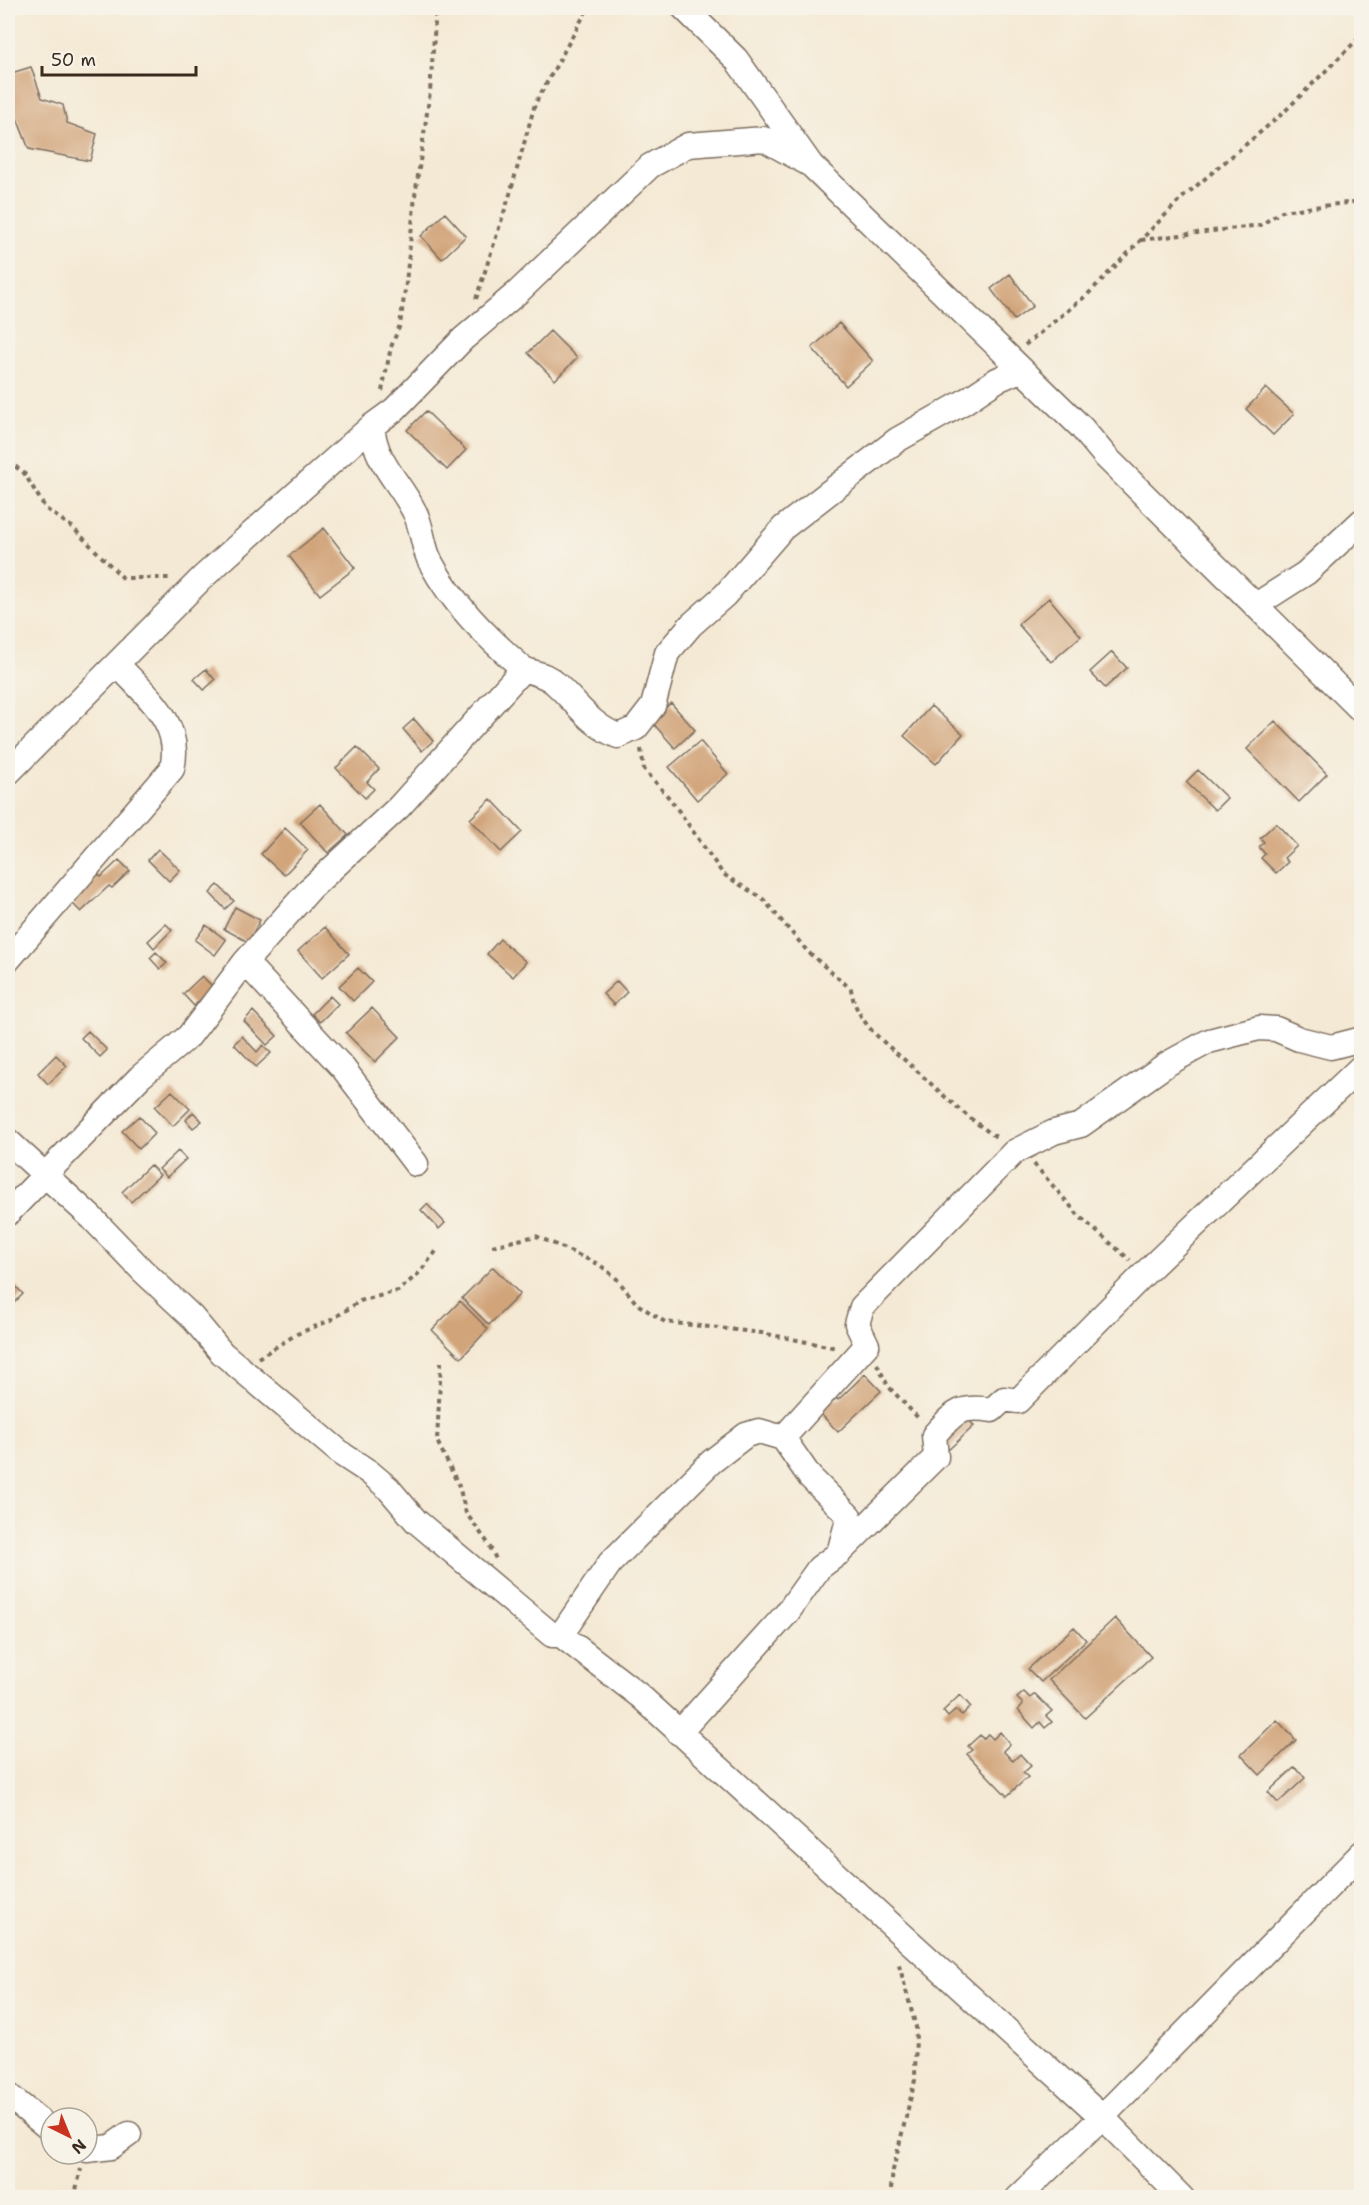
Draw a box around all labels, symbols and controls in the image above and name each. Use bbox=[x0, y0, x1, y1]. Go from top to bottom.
scale bar bbox=[42, 39, 196, 77]
text: 50 m bbox=[51, 48, 96, 72]
north arrow bbox=[39, 2106, 99, 2166]
text: N bbox=[67, 2135, 91, 2159]

